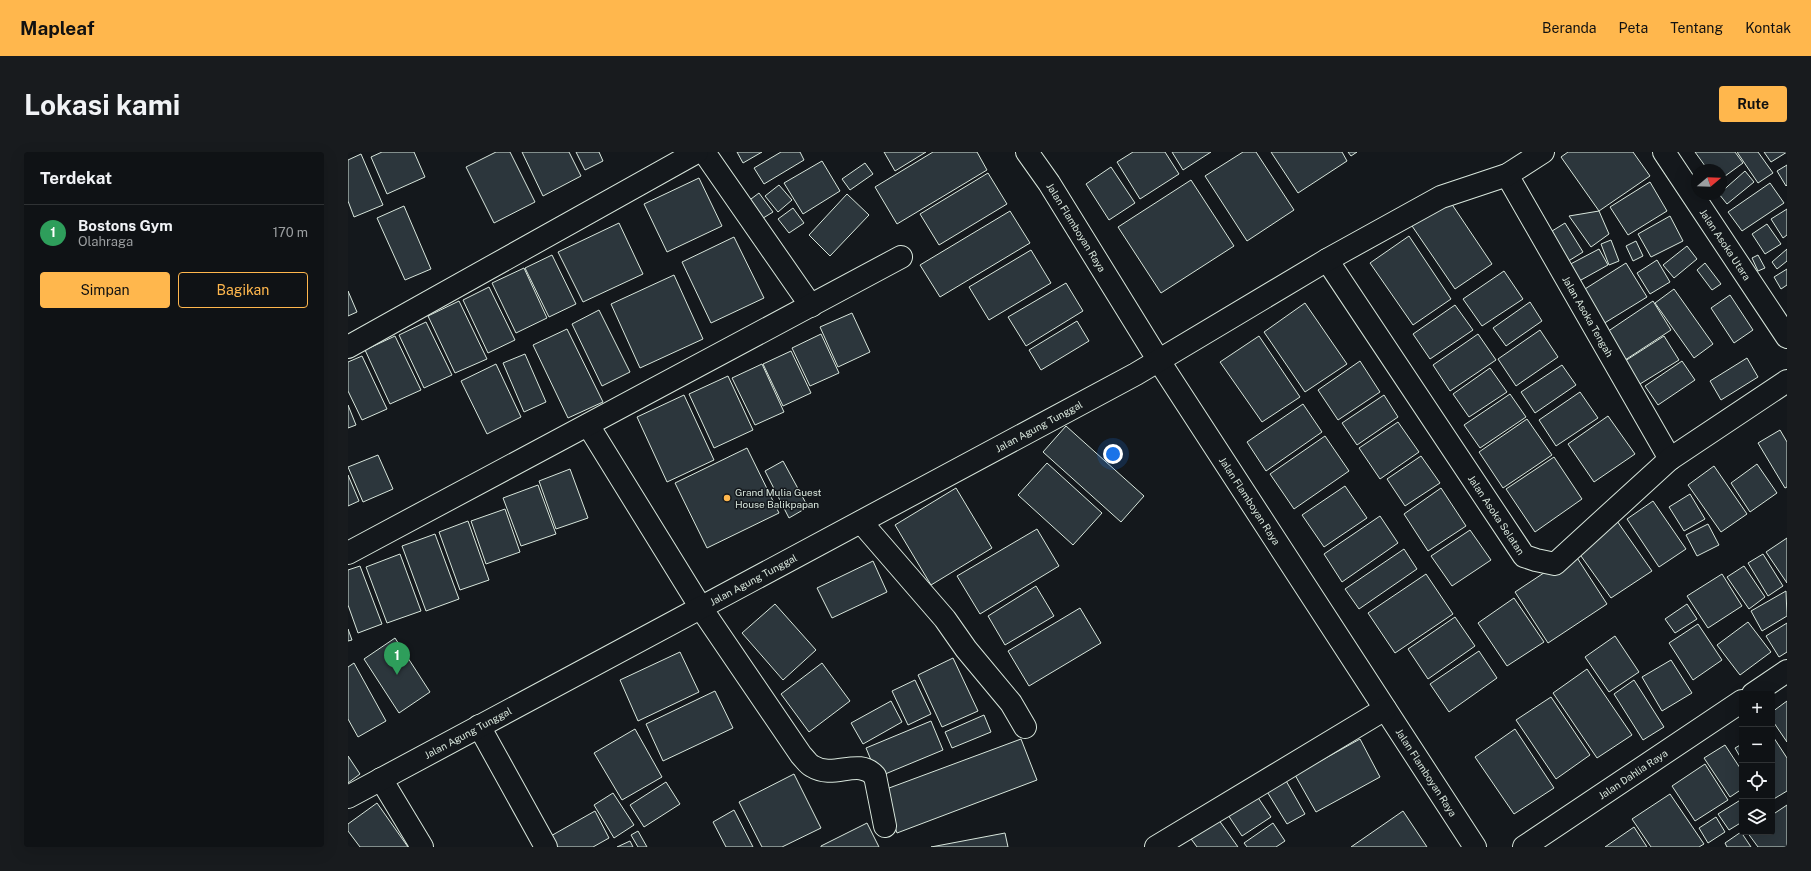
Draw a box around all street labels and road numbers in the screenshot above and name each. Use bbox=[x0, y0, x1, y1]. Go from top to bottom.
street label: Jalan Flamboyan Raya bbox=[1044, 180, 1108, 274]
street label: Jalan Asoka Utara bbox=[1697, 207, 1753, 282]
street label: Jalan Asoka Tengah bbox=[1560, 274, 1616, 359]
street label: Jalan Agung Tunggal bbox=[993, 398, 1084, 454]
street label: Jalan Flamboyan Raya bbox=[1217, 454, 1283, 547]
street label: Jalan Asoka Selatan bbox=[1466, 473, 1527, 557]
street label: Jalan Agung Tunggal bbox=[708, 551, 799, 608]
street label: Jalan Agung Tunggal bbox=[422, 704, 514, 761]
street label: Jalan Flamboyan Raya bbox=[1394, 726, 1460, 819]
street label: Jalan Dahlia Raya bbox=[1596, 747, 1670, 802]

